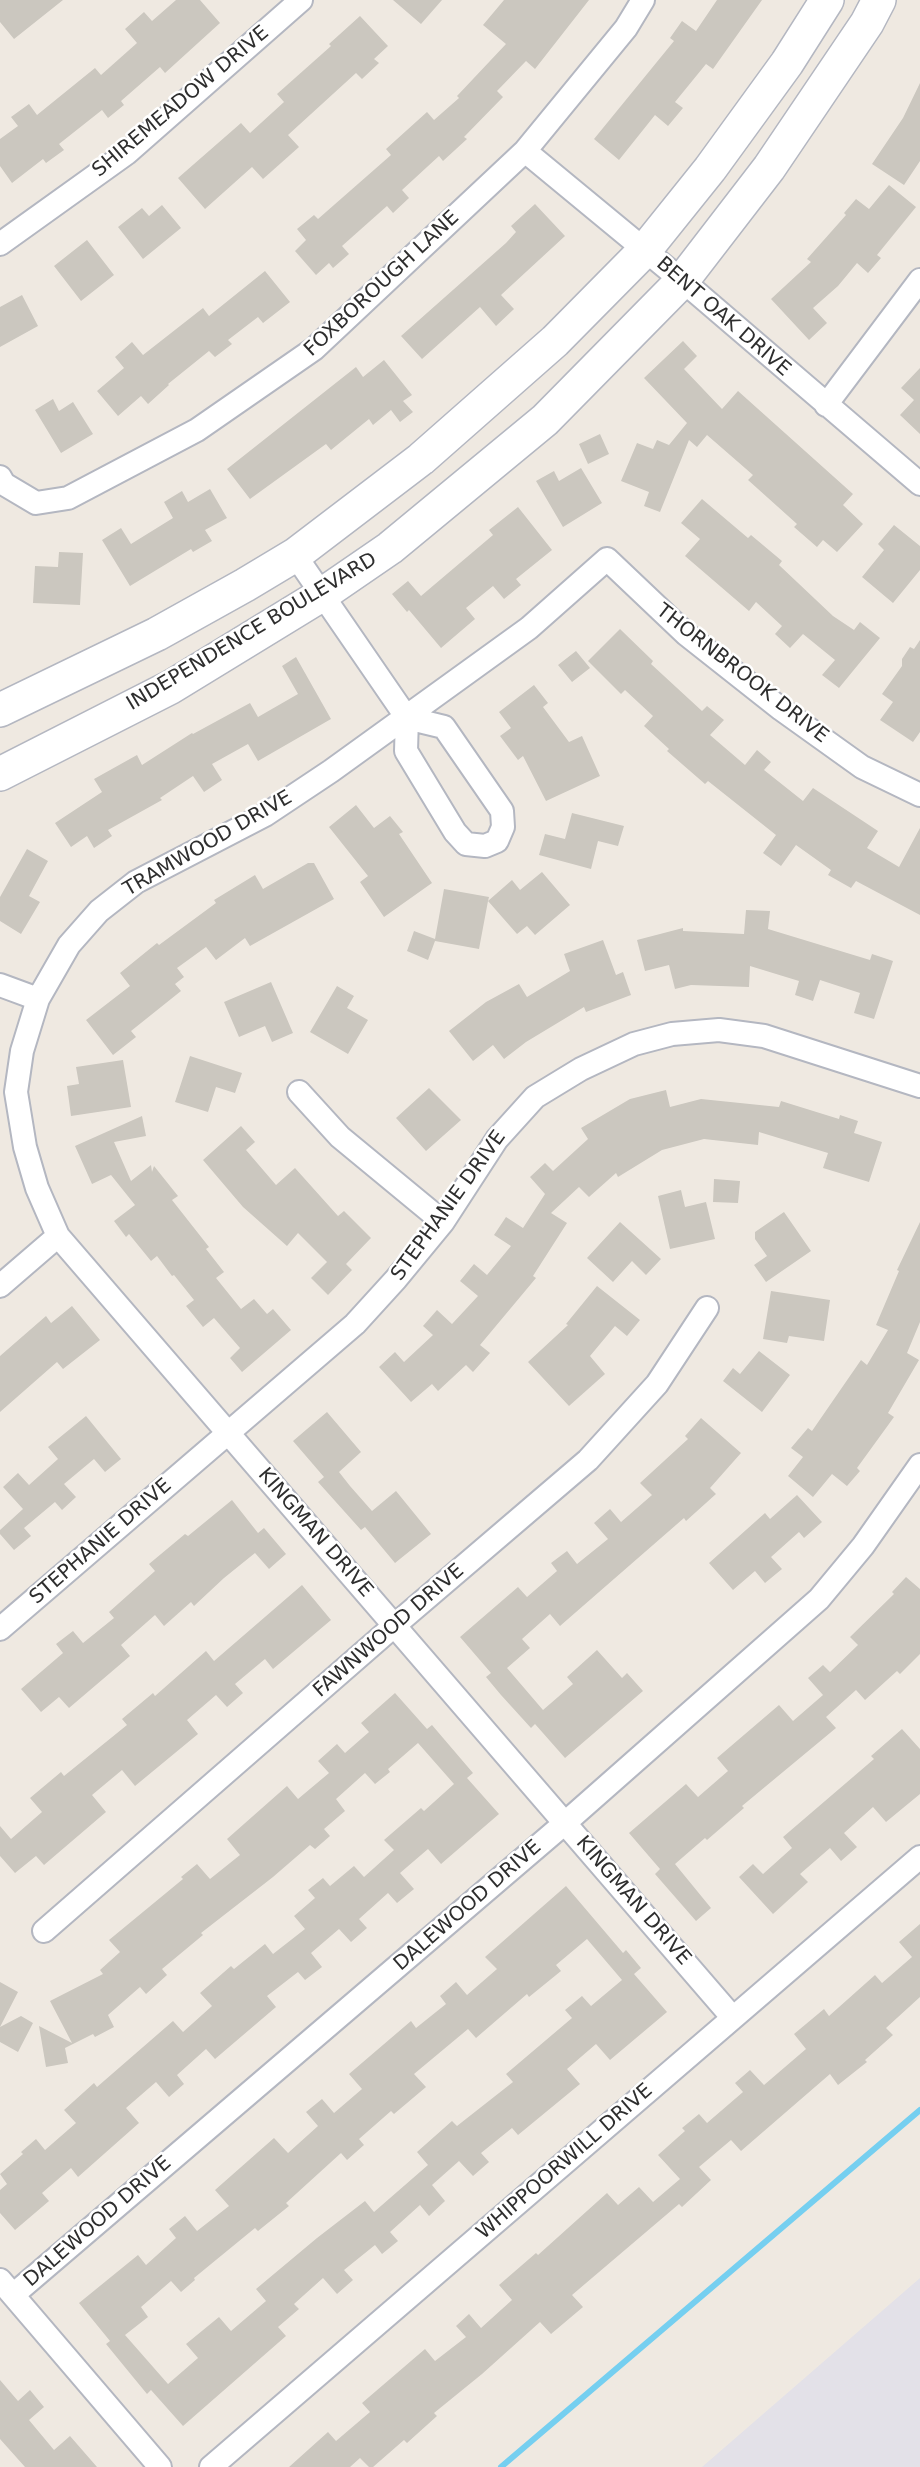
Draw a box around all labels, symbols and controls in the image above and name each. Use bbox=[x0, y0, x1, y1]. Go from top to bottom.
street label: SHIREMEADOW DRIVE bbox=[88, 21, 274, 183]
street label: FOXBOROUGH LANE bbox=[300, 206, 464, 362]
street label: BENT OAK DRIVE bbox=[651, 252, 795, 382]
street label: INDEPENDENCE BOULEVARD bbox=[123, 548, 381, 716]
street label: THORNBROOK DRIVE bbox=[651, 599, 833, 749]
street label: TRAMWOOD DRIVE bbox=[119, 786, 297, 902]
street label: STEPHANIE DRIVE bbox=[386, 1126, 512, 1286]
street label: KINGMAN DRIVE bbox=[252, 1464, 378, 1602]
street label: STEPHANIE DRIVE bbox=[25, 1474, 177, 1610]
street label: FAWNWOOD DRIVE bbox=[309, 1559, 469, 1703]
street label: KINGMAN DRIVE bbox=[570, 1832, 696, 1970]
street label: DALEWOOD DRIVE bbox=[390, 1836, 546, 1976]
street label: WHIPPOORWILL DRIVE bbox=[472, 2079, 658, 2245]
street label: DALEWOOD DRIVE bbox=[20, 2152, 176, 2292]

